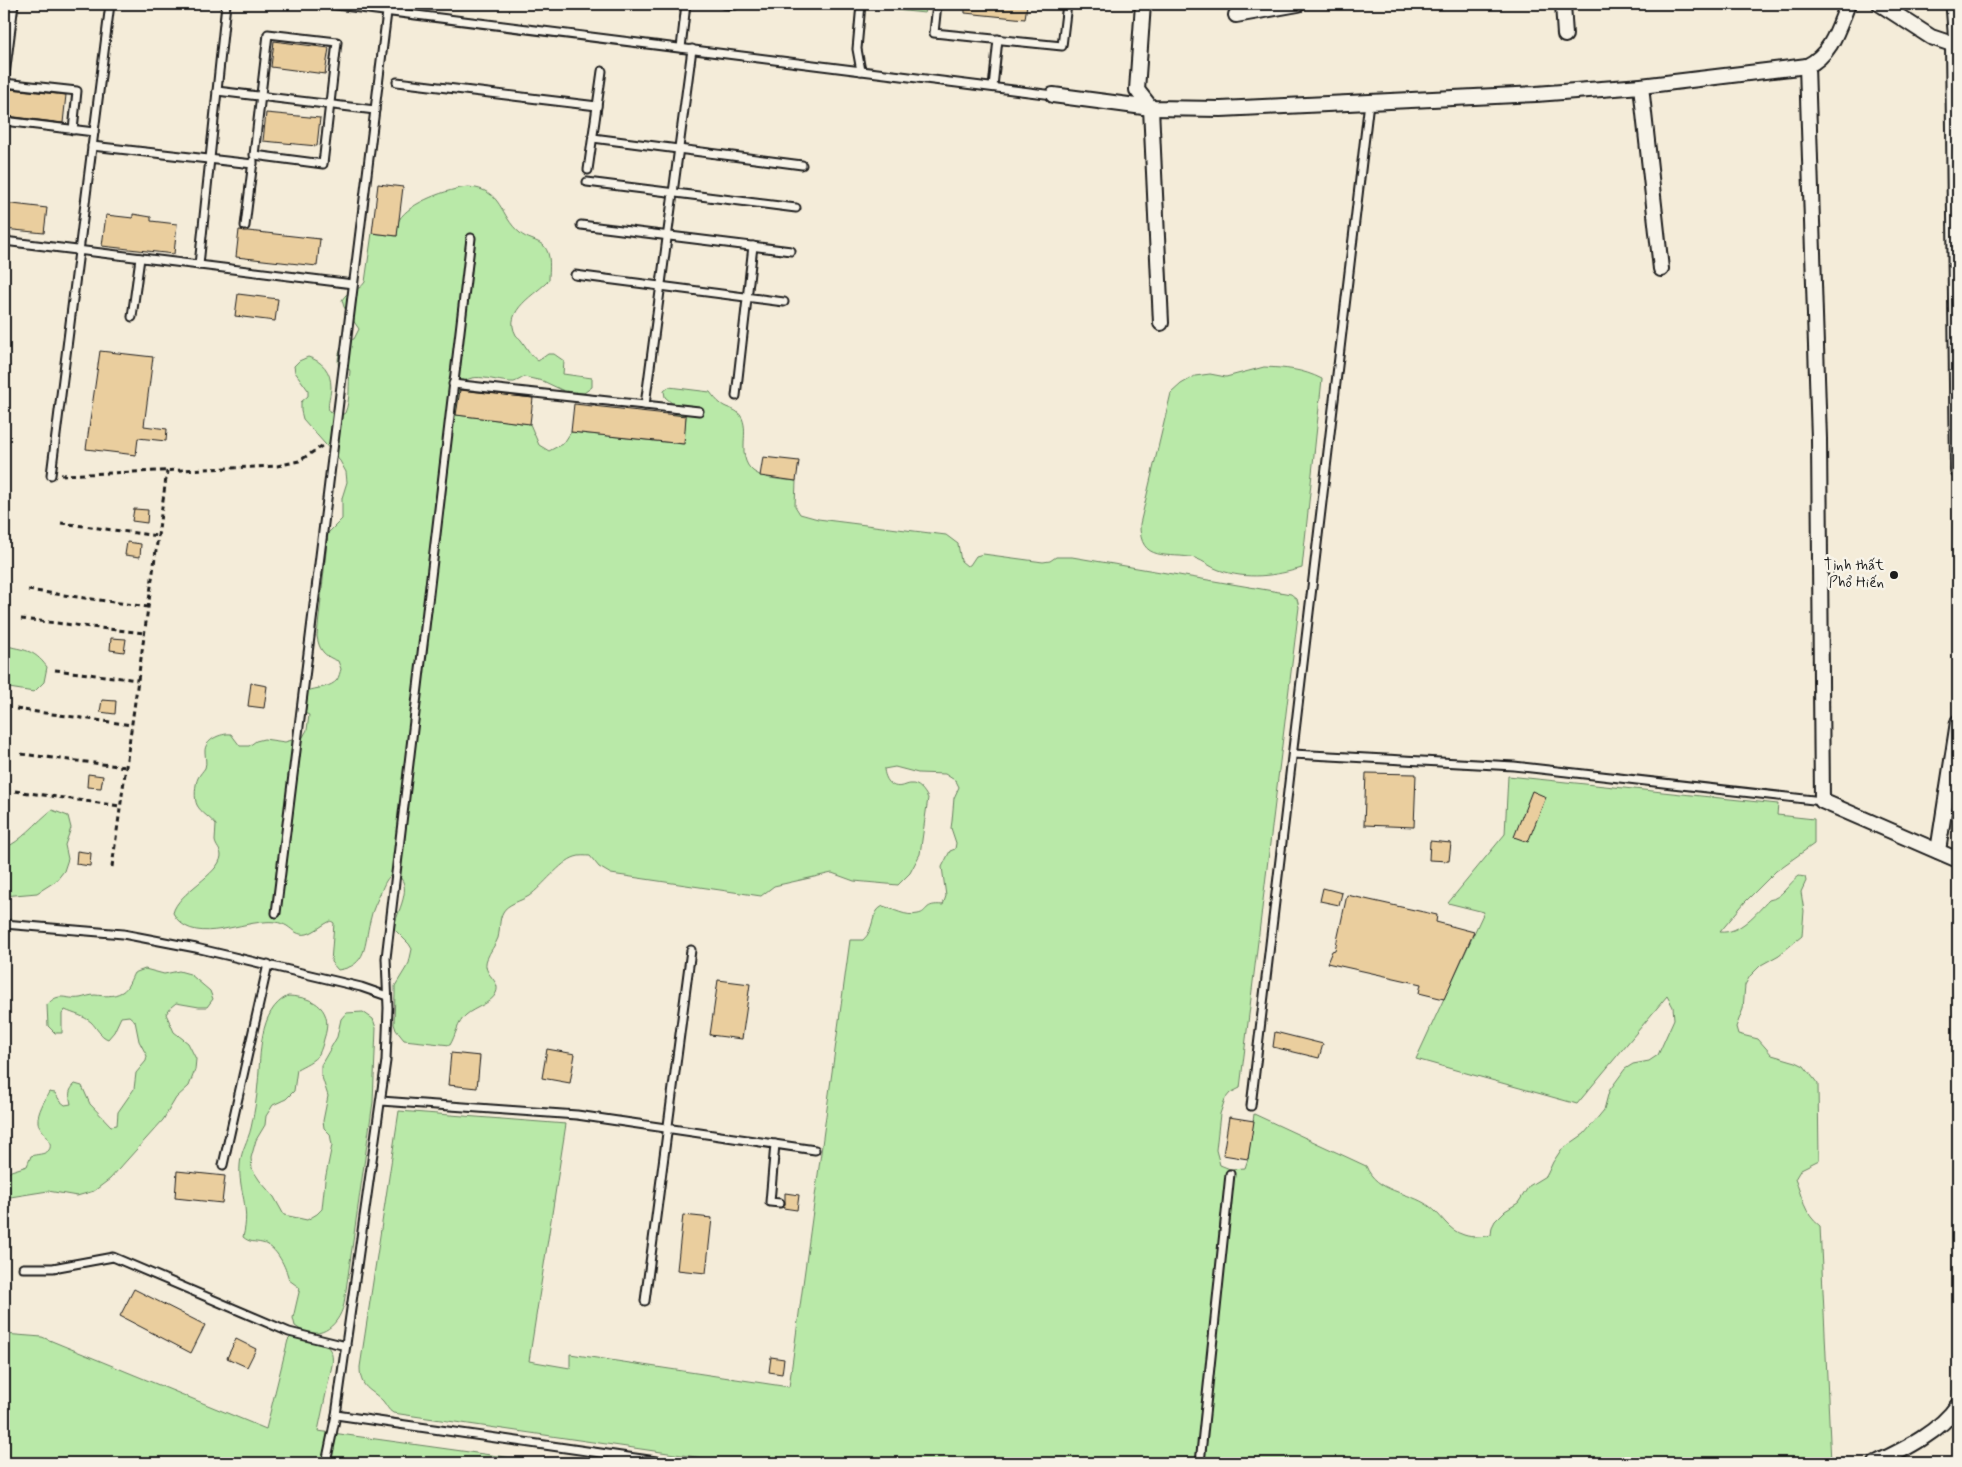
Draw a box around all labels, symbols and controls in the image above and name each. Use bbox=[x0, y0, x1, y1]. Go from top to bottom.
place label: Tịnh thất Phổ Hiến bbox=[1824, 556, 1884, 593]
marker: Tịnh thất Phổ Hiến bbox=[1888, 569, 1900, 581]

